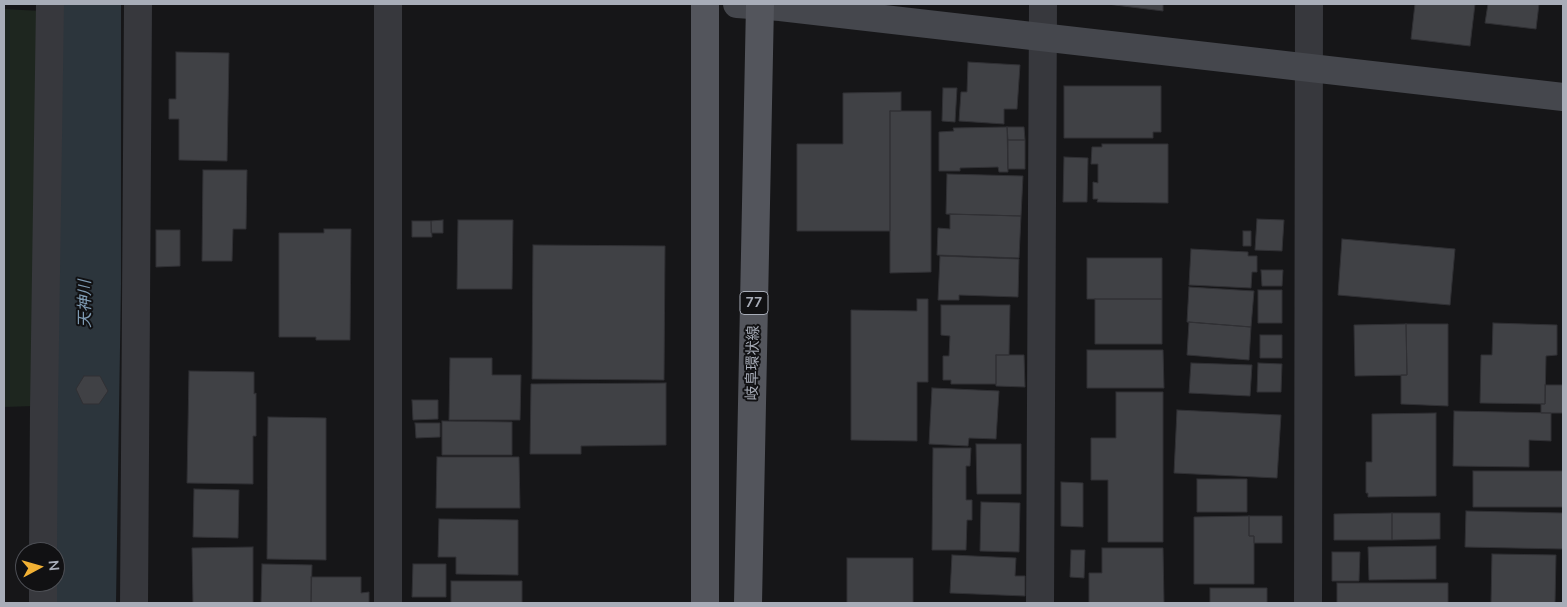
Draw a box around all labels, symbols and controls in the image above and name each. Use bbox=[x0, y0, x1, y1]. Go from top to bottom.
water label: 天神川 bbox=[75, 280, 95, 328]
road number: 77 bbox=[740, 292, 768, 314]
street label: 岐阜環状線 bbox=[743, 325, 763, 401]
north arrow bbox=[15, 542, 65, 592]
text: N bbox=[44, 559, 63, 572]

